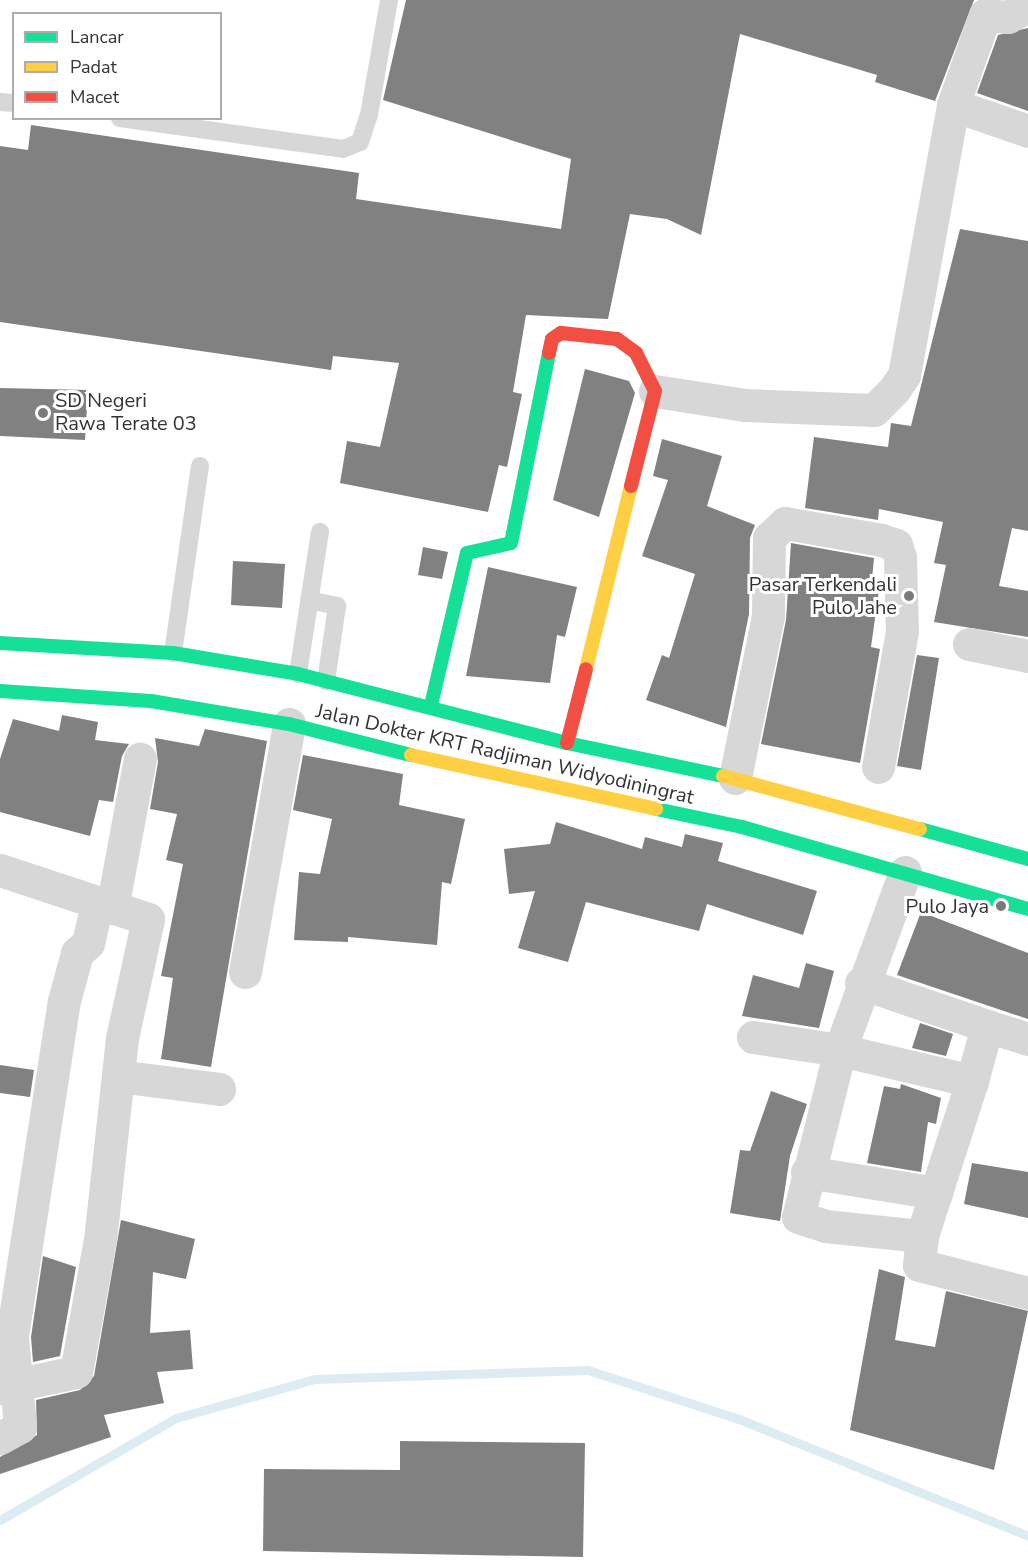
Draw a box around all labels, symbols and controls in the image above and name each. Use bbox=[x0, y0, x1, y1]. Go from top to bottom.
legend bbox=[12, 12, 222, 120]
text: Lancar bbox=[70, 25, 124, 49]
text: Padat bbox=[70, 55, 117, 79]
text: Macet bbox=[70, 85, 119, 109]
place label: SD Negeri Rawa Terate 03 bbox=[55, 389, 197, 436]
marker: SD Negeri Rawa Terate 03 bbox=[36, 406, 50, 420]
place label: Pasar Terkendali Pulo Jahe bbox=[749, 572, 897, 619]
marker: Pasar Terkendali Pulo Jahe bbox=[902, 589, 916, 603]
street label: Jalan Dokter KRT Radjiman Widyodiningrat bbox=[314, 699, 696, 809]
place label: Pulo Jaya bbox=[906, 894, 989, 918]
marker: Pulo Jaya bbox=[994, 899, 1008, 913]

